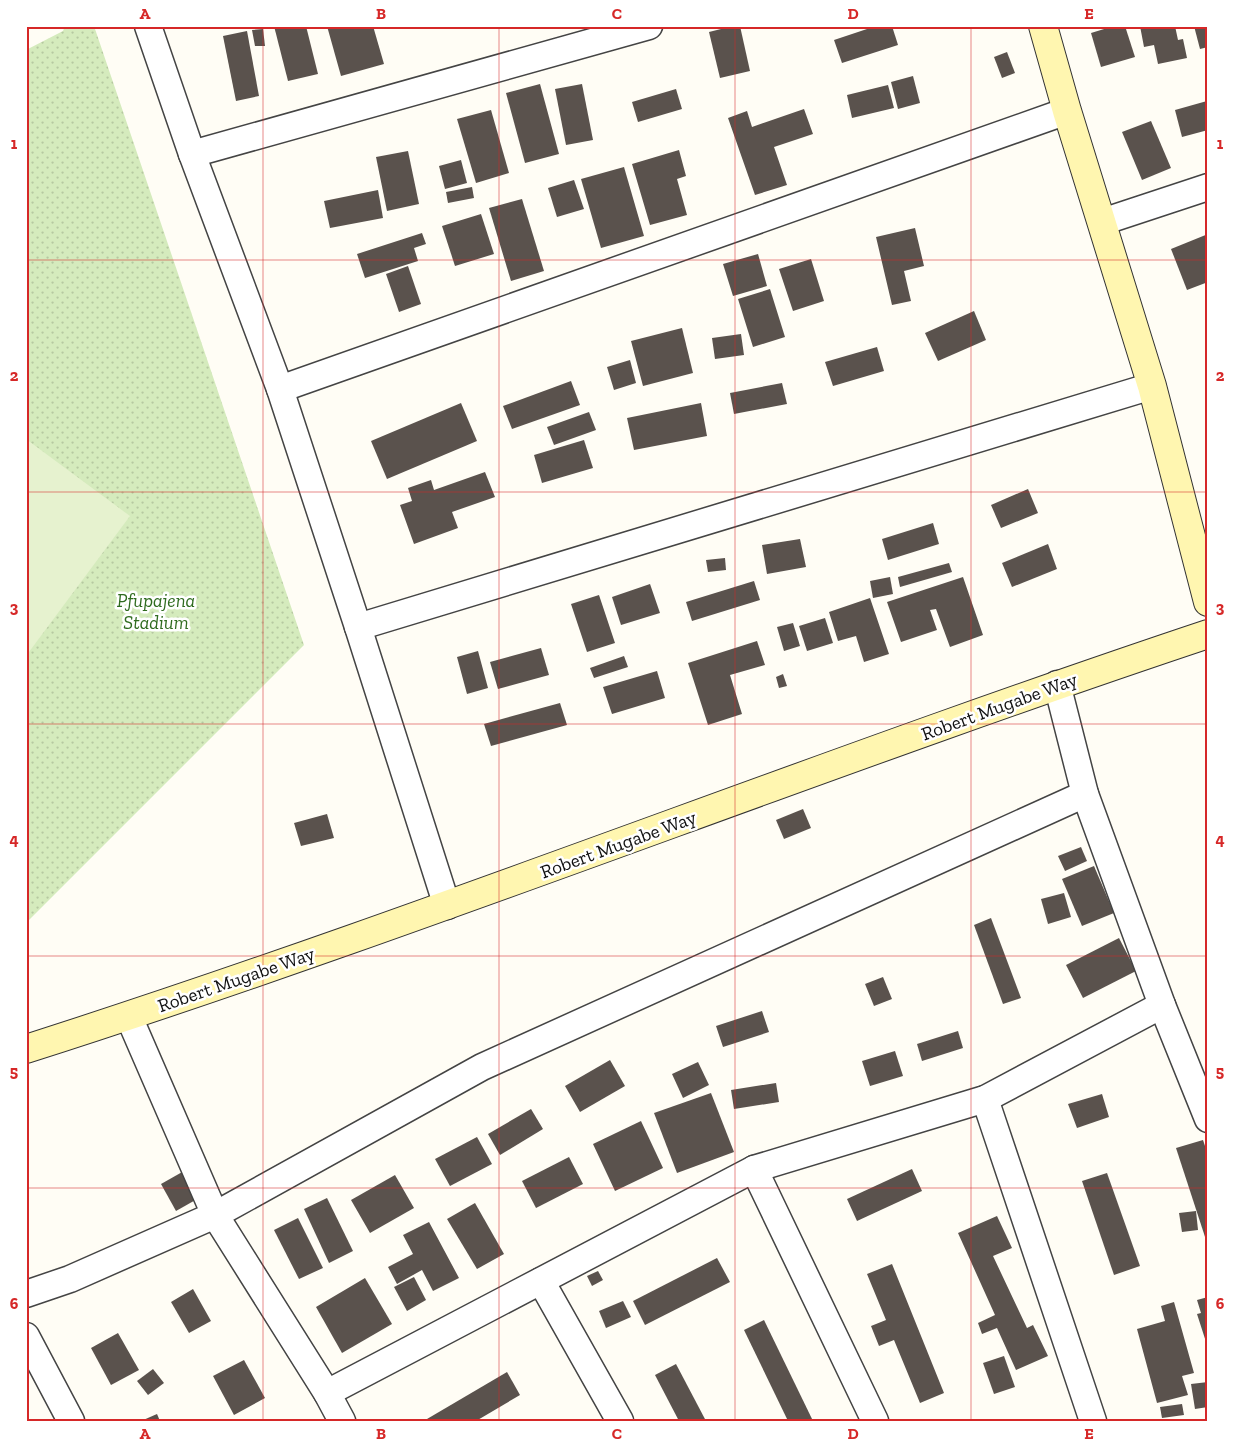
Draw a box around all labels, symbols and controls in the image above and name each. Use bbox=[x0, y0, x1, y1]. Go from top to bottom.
text: A bbox=[140, 4, 151, 23]
text: B bbox=[376, 4, 386, 23]
text: C bbox=[612, 4, 622, 23]
text: D bbox=[847, 4, 859, 23]
text: E bbox=[1084, 4, 1094, 23]
text: 1 bbox=[11, 134, 18, 153]
text: 1 bbox=[1217, 134, 1224, 153]
text: 2 bbox=[10, 366, 19, 385]
text: 2 bbox=[1216, 366, 1225, 385]
park label: Pfupajena Stadium bbox=[117, 589, 195, 634]
text: 3 bbox=[10, 598, 19, 617]
text: 3 bbox=[1216, 598, 1225, 617]
street label: Robert Mugabe Way bbox=[918, 667, 1081, 745]
street label: Robert Mugabe Way bbox=[537, 805, 700, 883]
text: 4 bbox=[9, 830, 19, 849]
text: 4 bbox=[1215, 830, 1225, 849]
street label: Robert Mugabe Way bbox=[155, 942, 318, 1017]
text: 5 bbox=[10, 1062, 18, 1081]
text: 5 bbox=[1216, 1062, 1224, 1081]
text: 6 bbox=[10, 1294, 19, 1313]
text: 6 bbox=[1216, 1294, 1225, 1313]
text: A bbox=[140, 1424, 151, 1443]
text: B bbox=[376, 1424, 386, 1443]
text: C bbox=[612, 1424, 622, 1443]
text: D bbox=[847, 1424, 859, 1443]
text: E bbox=[1084, 1424, 1094, 1443]

